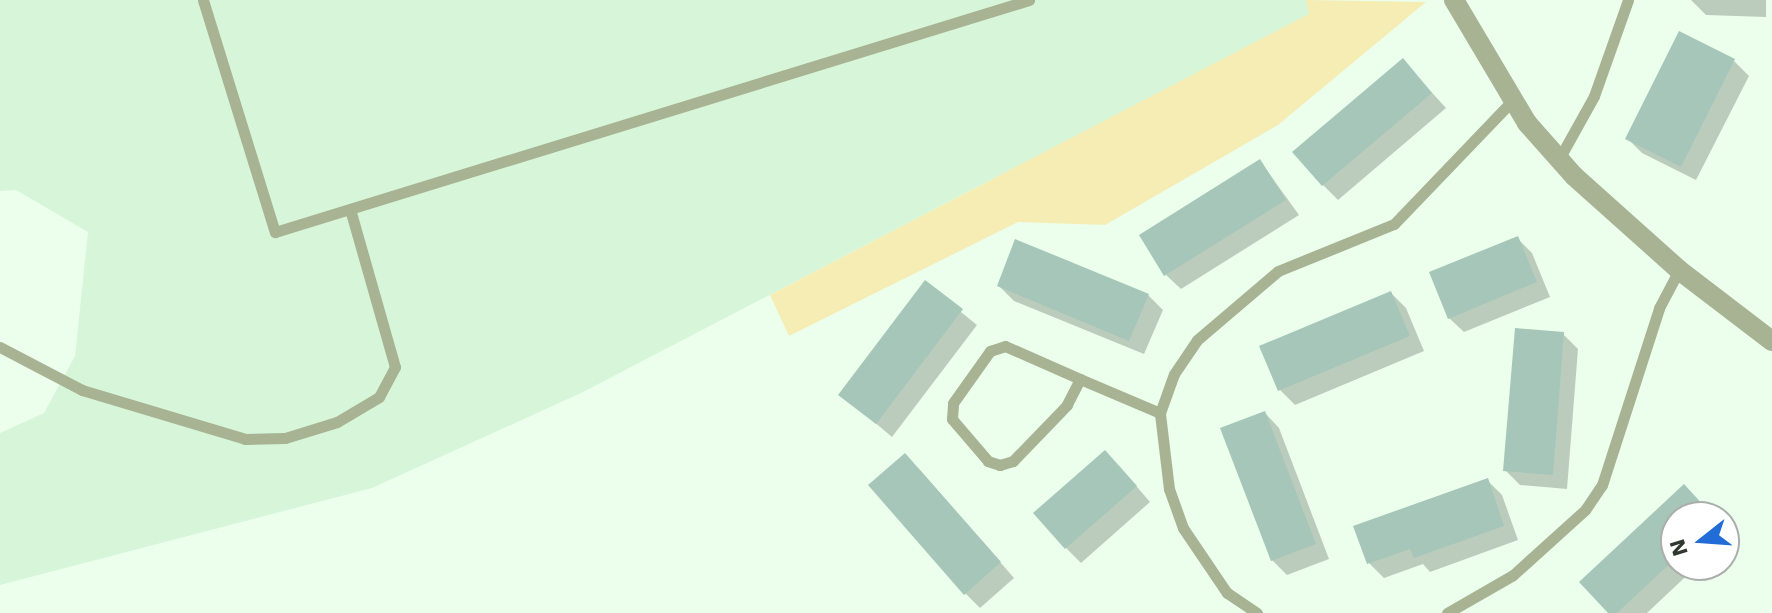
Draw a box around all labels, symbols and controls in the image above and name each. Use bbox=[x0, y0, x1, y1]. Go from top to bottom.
north arrow bbox=[1660, 501, 1740, 581]
text: N bbox=[1664, 536, 1693, 559]

